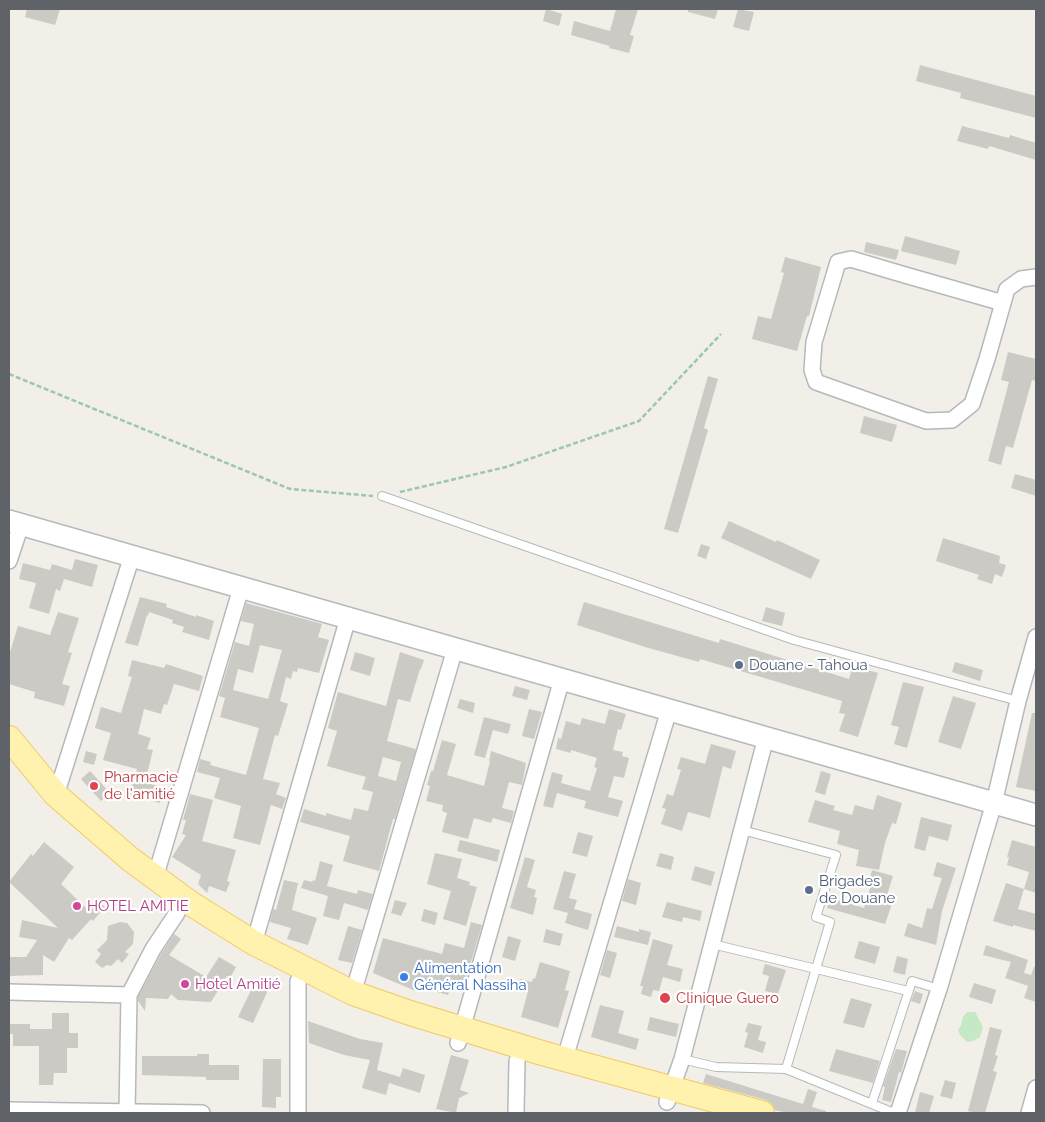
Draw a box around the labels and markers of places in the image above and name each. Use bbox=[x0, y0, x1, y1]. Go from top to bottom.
place label: Douane - Tahoua bbox=[749, 656, 868, 674]
marker: Douane - Tahoua bbox=[733, 659, 745, 671]
place label: Pharmacie de l'amitié bbox=[104, 768, 178, 803]
marker: Pharmacie de l'amitié bbox=[88, 780, 100, 792]
place label: Brigades de Douane bbox=[819, 872, 895, 907]
marker: Brigades de Douane bbox=[803, 884, 815, 896]
place label: HOTEL AMITIE bbox=[87, 897, 189, 915]
marker: HOTEL AMITIE bbox=[71, 900, 83, 912]
place label: Alimentation Général Nassiha bbox=[414, 959, 527, 994]
marker: Alimentation Général Nassiha bbox=[398, 971, 410, 983]
place label: Hotel Amitié bbox=[195, 975, 281, 993]
marker: Hotel Amitié bbox=[179, 978, 191, 990]
place label: Clinique Guero bbox=[676, 989, 779, 1007]
marker: Clinique Guero bbox=[658, 991, 672, 1005]

